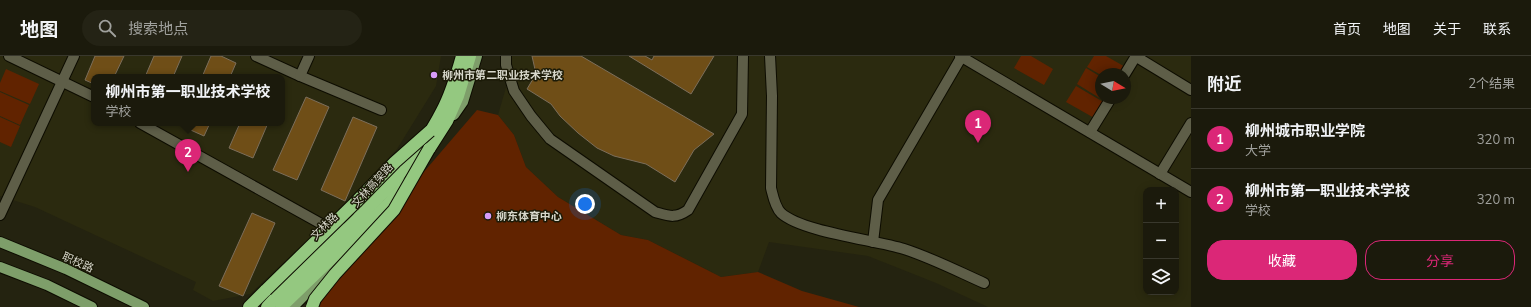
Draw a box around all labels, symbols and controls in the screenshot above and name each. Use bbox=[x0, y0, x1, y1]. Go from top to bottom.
search box bbox=[82, 10, 362, 46]
text: 地图 bbox=[20, 17, 58, 41]
icon: search bbox=[96, 17, 118, 39]
text: 搜索地点 bbox=[128, 19, 188, 38]
text: 首页 bbox=[1333, 20, 1361, 38]
text: 地图 bbox=[1383, 20, 1411, 38]
text: 关于 bbox=[1433, 20, 1461, 38]
text: 联系 bbox=[1483, 20, 1511, 38]
place label: 柳州市第二职业技术学校 bbox=[442, 68, 563, 82]
north arrow bbox=[1095, 68, 1131, 104]
marker: 柳州市第二职业技术学校 bbox=[429, 70, 439, 80]
text: 附近 bbox=[1207, 73, 1241, 94]
popup bbox=[91, 74, 285, 126]
text: 2个结果 bbox=[1468, 75, 1515, 91]
text: 柳州市第一职业技术学校 bbox=[105, 82, 271, 101]
text: 学校 bbox=[105, 103, 132, 119]
pin: 1 bbox=[965, 110, 991, 143]
text: 柳州城市职业学院 bbox=[1245, 121, 1365, 140]
text: 1 bbox=[1216, 131, 1224, 147]
text: 320 m bbox=[1477, 131, 1515, 147]
pin: 2 bbox=[175, 139, 201, 172]
text: 大学 bbox=[1245, 142, 1271, 158]
street label: 文林高架路 bbox=[348, 160, 396, 210]
text: 柳州市第一职业技术学校 bbox=[1245, 181, 1410, 200]
map controls bbox=[1143, 187, 1179, 295]
button: + bbox=[1143, 187, 1179, 223]
text: 2 bbox=[1216, 191, 1224, 207]
text: 320 m bbox=[1477, 191, 1515, 207]
your location bbox=[575, 194, 595, 214]
text: 学校 bbox=[1245, 202, 1271, 218]
street label: 文林路 bbox=[307, 209, 341, 243]
place label: 柳东体育中心 bbox=[496, 209, 562, 223]
marker: 柳东体育中心 bbox=[483, 211, 493, 221]
button: − bbox=[1143, 223, 1179, 259]
button: 收藏 bbox=[1207, 240, 1357, 280]
button: 分享 bbox=[1365, 240, 1515, 280]
street label: 职校路 bbox=[60, 249, 96, 275]
button: layers bbox=[1143, 259, 1179, 295]

